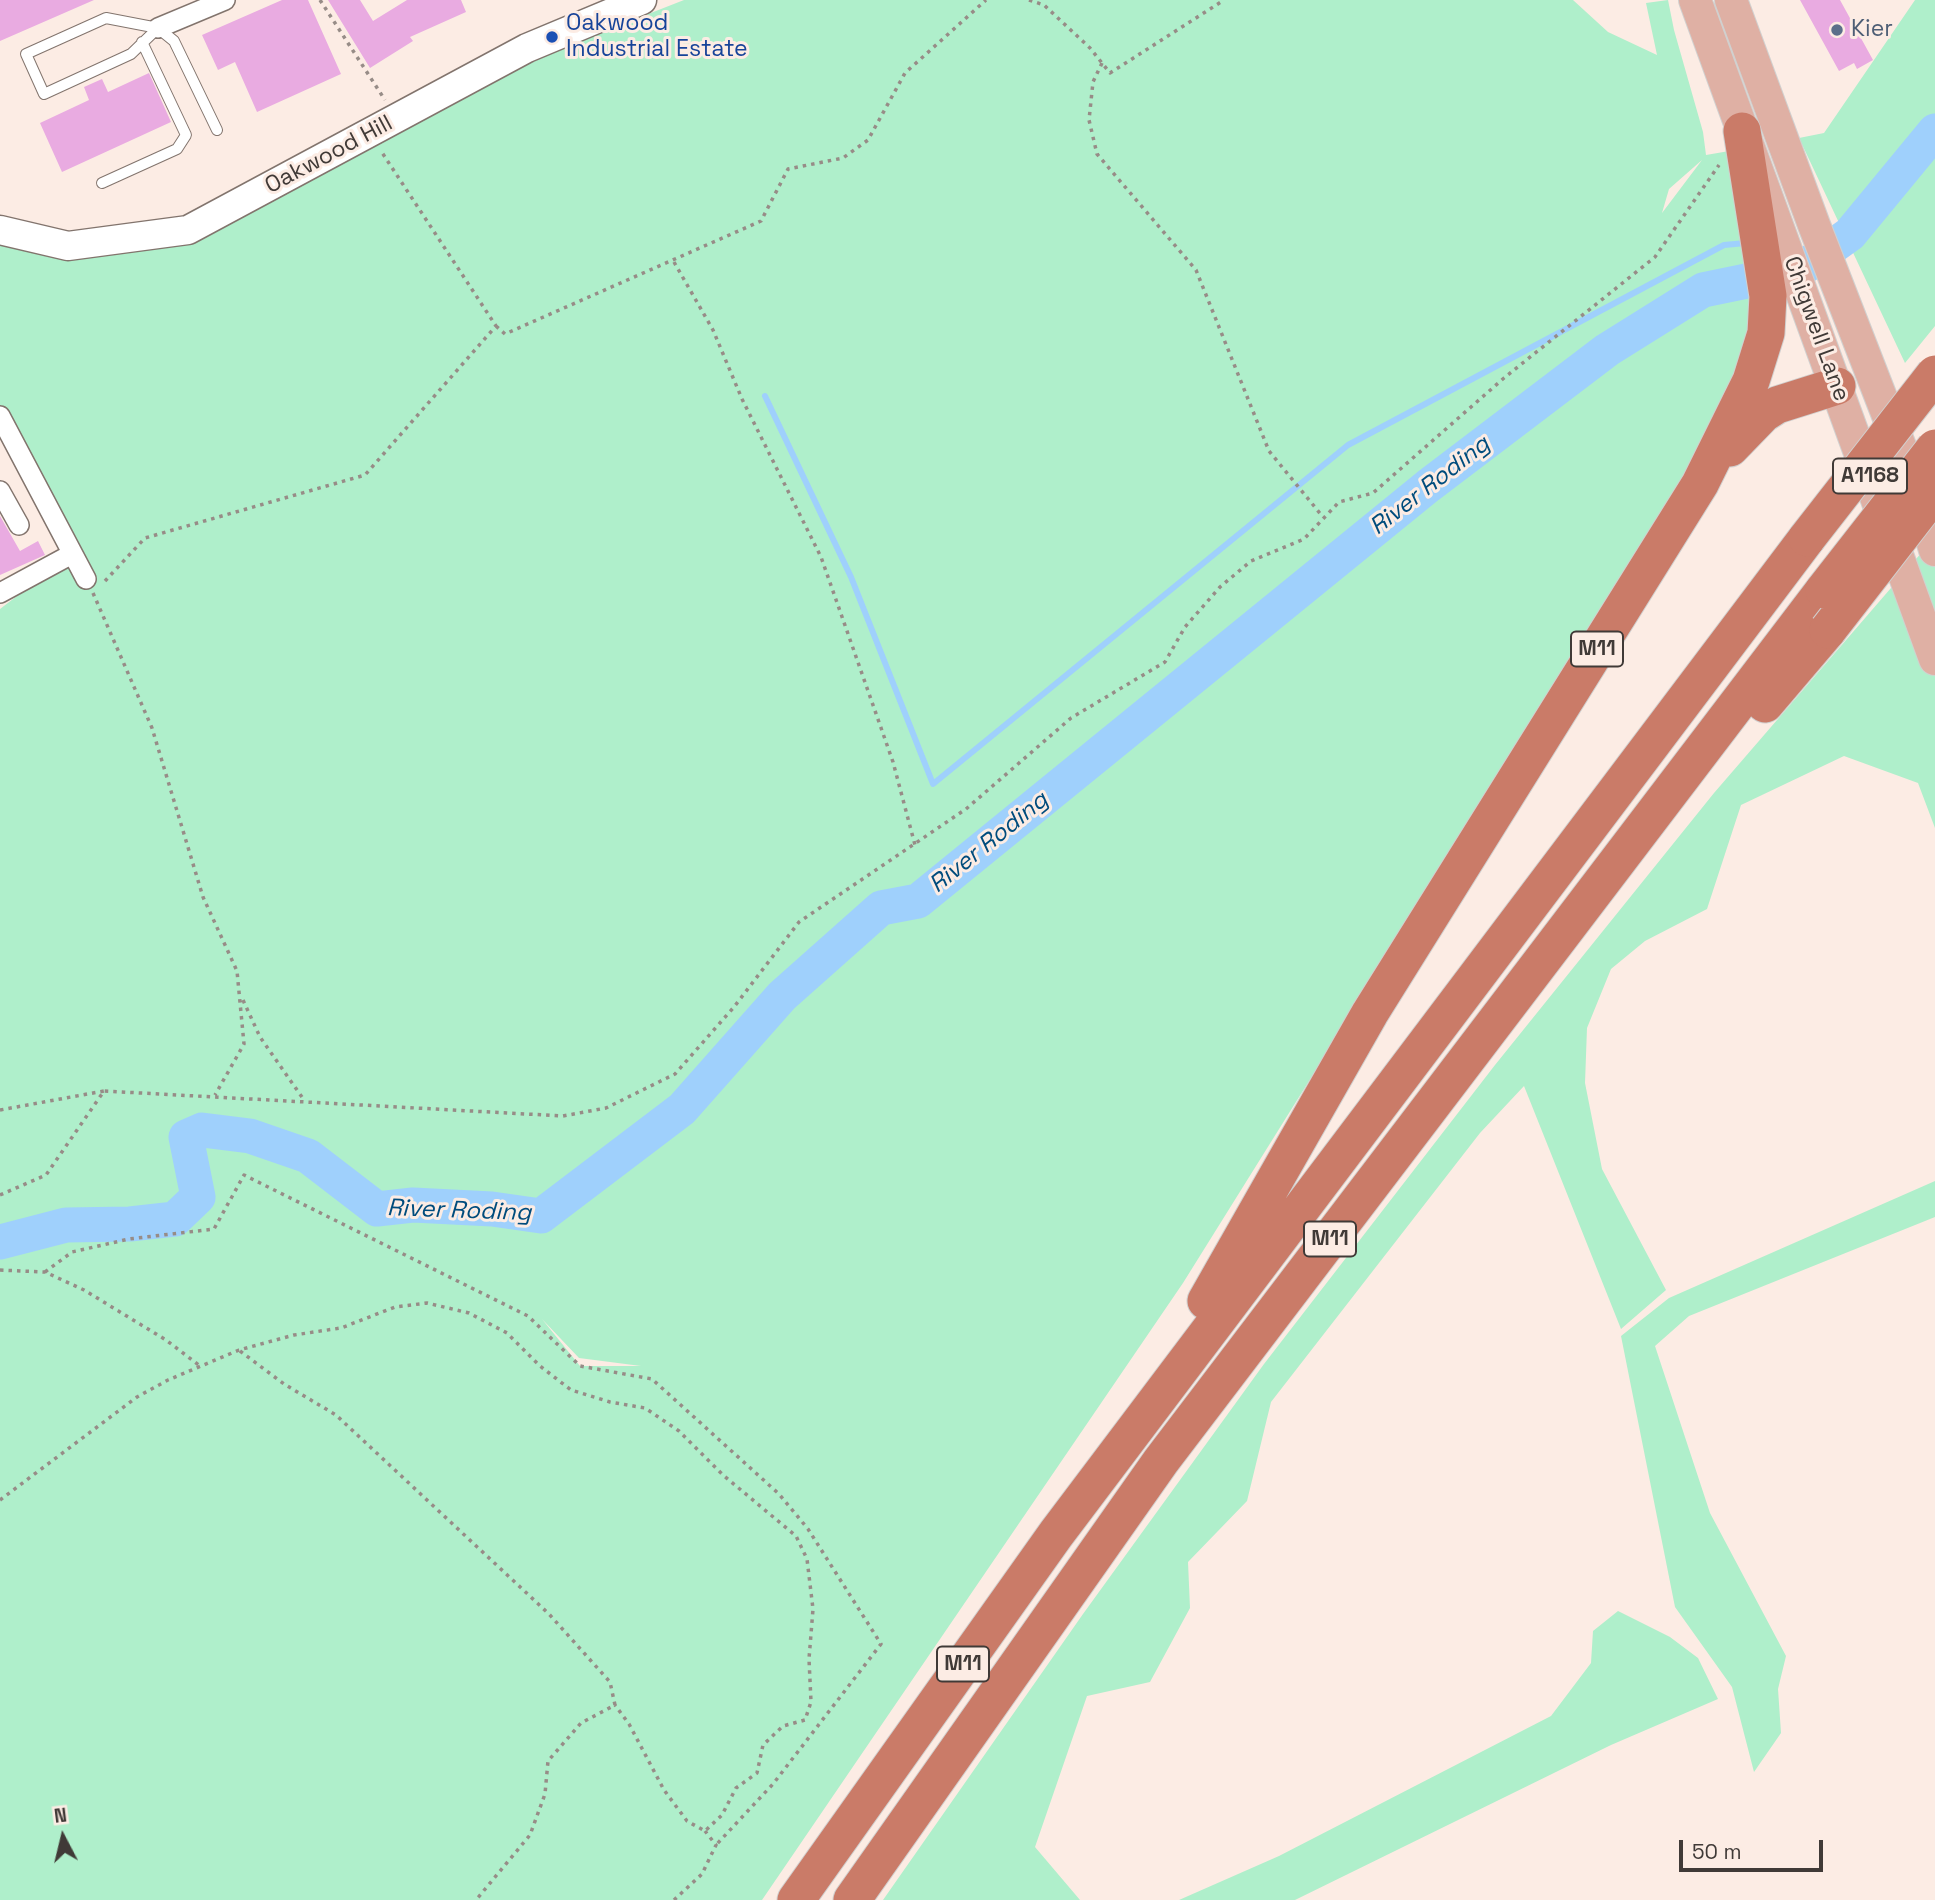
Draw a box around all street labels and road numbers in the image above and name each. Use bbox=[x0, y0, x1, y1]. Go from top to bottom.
street label: Oakwood Hill bbox=[261, 110, 397, 200]
street label: Chigwell Lane bbox=[1777, 253, 1855, 405]
road number: A1168 bbox=[1833, 458, 1907, 494]
road number: M11 bbox=[1571, 632, 1623, 666]
road number: M11 bbox=[1304, 1222, 1356, 1256]
road number: M11 bbox=[937, 1646, 989, 1682]

